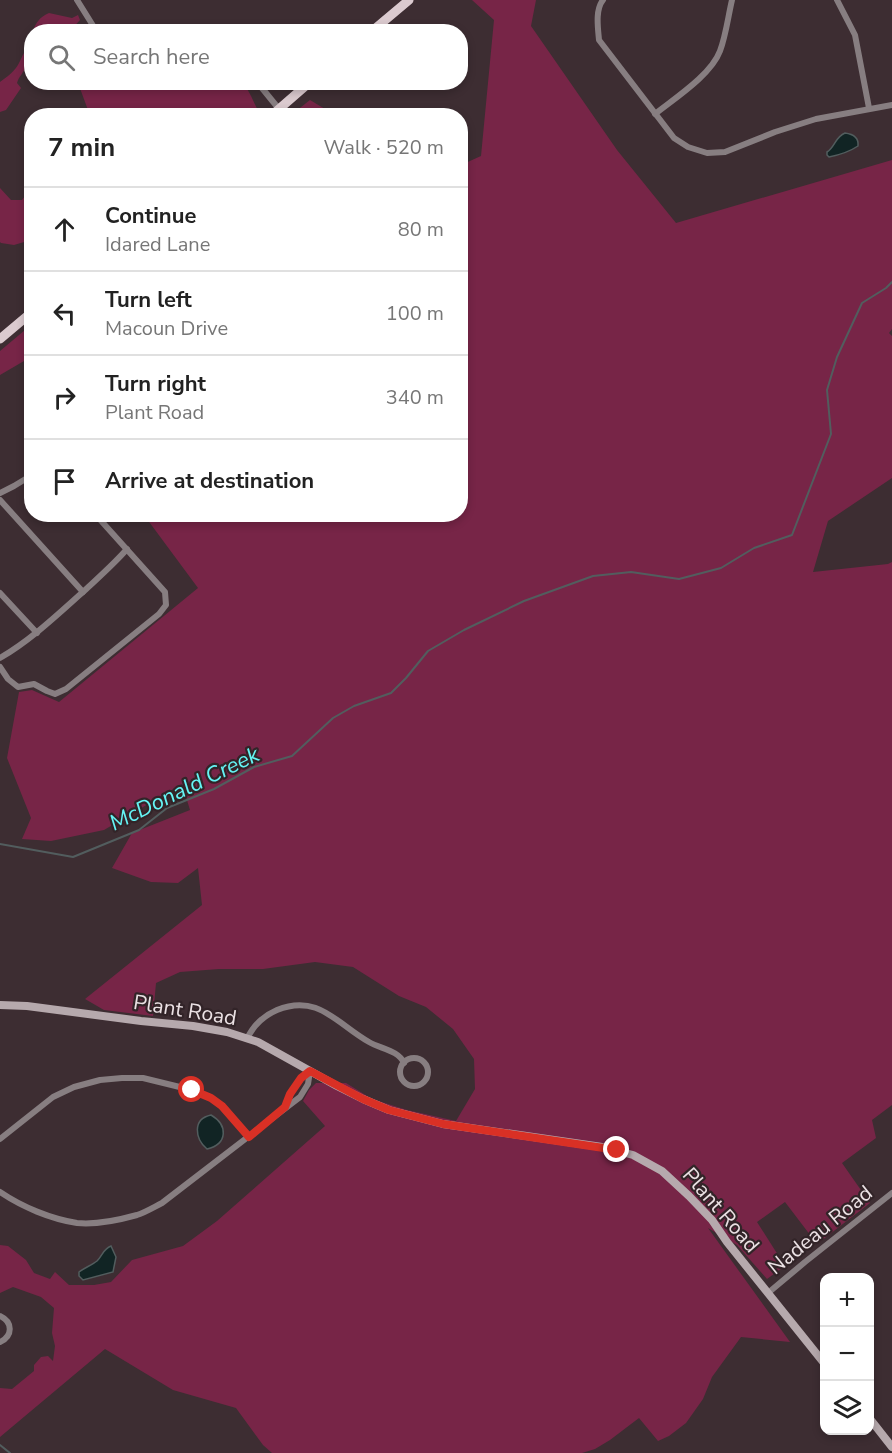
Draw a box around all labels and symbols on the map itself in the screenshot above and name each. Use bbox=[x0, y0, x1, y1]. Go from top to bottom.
water label: McDonald Creek bbox=[104, 739, 265, 838]
street label: Plant Road bbox=[131, 988, 239, 1032]
route start bbox=[178, 1076, 204, 1102]
route end bbox=[603, 1136, 629, 1162]
street label: Plant Road bbox=[676, 1161, 766, 1259]
street label: Nadeau Road bbox=[762, 1179, 878, 1281]

